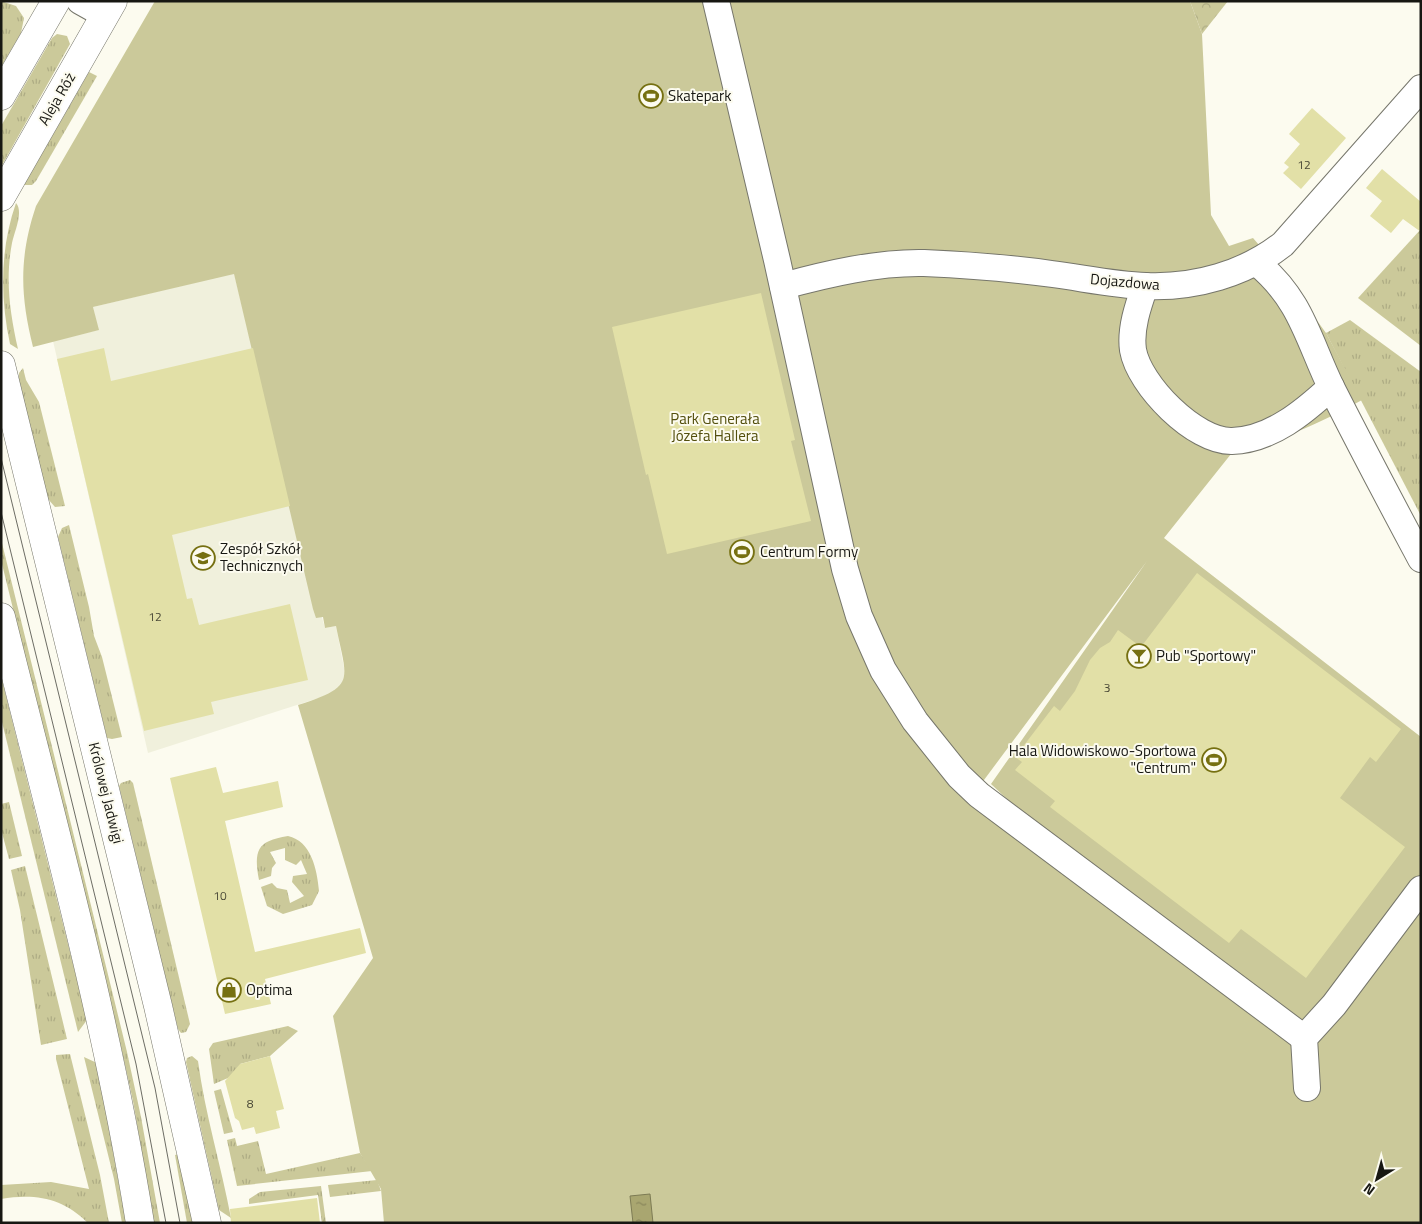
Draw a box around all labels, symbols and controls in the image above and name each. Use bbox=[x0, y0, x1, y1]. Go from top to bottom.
street label: Aleja Róż bbox=[32, 68, 81, 130]
sports icon: Skatepark bbox=[638, 83, 664, 109]
place label: Skatepark bbox=[668, 84, 731, 107]
house number: 12 bbox=[1297, 155, 1311, 174]
street label: Dojazdowa bbox=[1089, 267, 1161, 296]
park label: Park Generała Józefa Hallera bbox=[670, 407, 760, 447]
place label: Zespół Szkół Technicznych bbox=[220, 537, 303, 577]
sports icon: Centrum Formy bbox=[729, 539, 755, 565]
place label: Centrum Formy bbox=[760, 540, 858, 563]
school or university icon: Zespół Szkół Technicznych bbox=[190, 545, 216, 571]
house number: 12 bbox=[148, 607, 162, 626]
bar icon: Pub "Sportowy" bbox=[1126, 643, 1152, 669]
place label: Pub "Sportowy" bbox=[1156, 644, 1256, 667]
house number: 3 bbox=[1104, 678, 1110, 697]
place label: Hala Widowiskowo-Sportowa "Centrum" bbox=[1009, 739, 1196, 779]
street label: Królowej Jadwigi bbox=[83, 740, 130, 846]
sports icon: Hala Widowiskowo-Sportowa "Centrum" bbox=[1201, 747, 1227, 773]
house number: 10 bbox=[213, 886, 227, 905]
shop icon: Optima bbox=[216, 977, 242, 1003]
place label: Optima bbox=[246, 978, 293, 1001]
house number: 8 bbox=[247, 1094, 254, 1113]
north arrow bbox=[1352, 1154, 1402, 1204]
text: N bbox=[1359, 1178, 1379, 1201]

